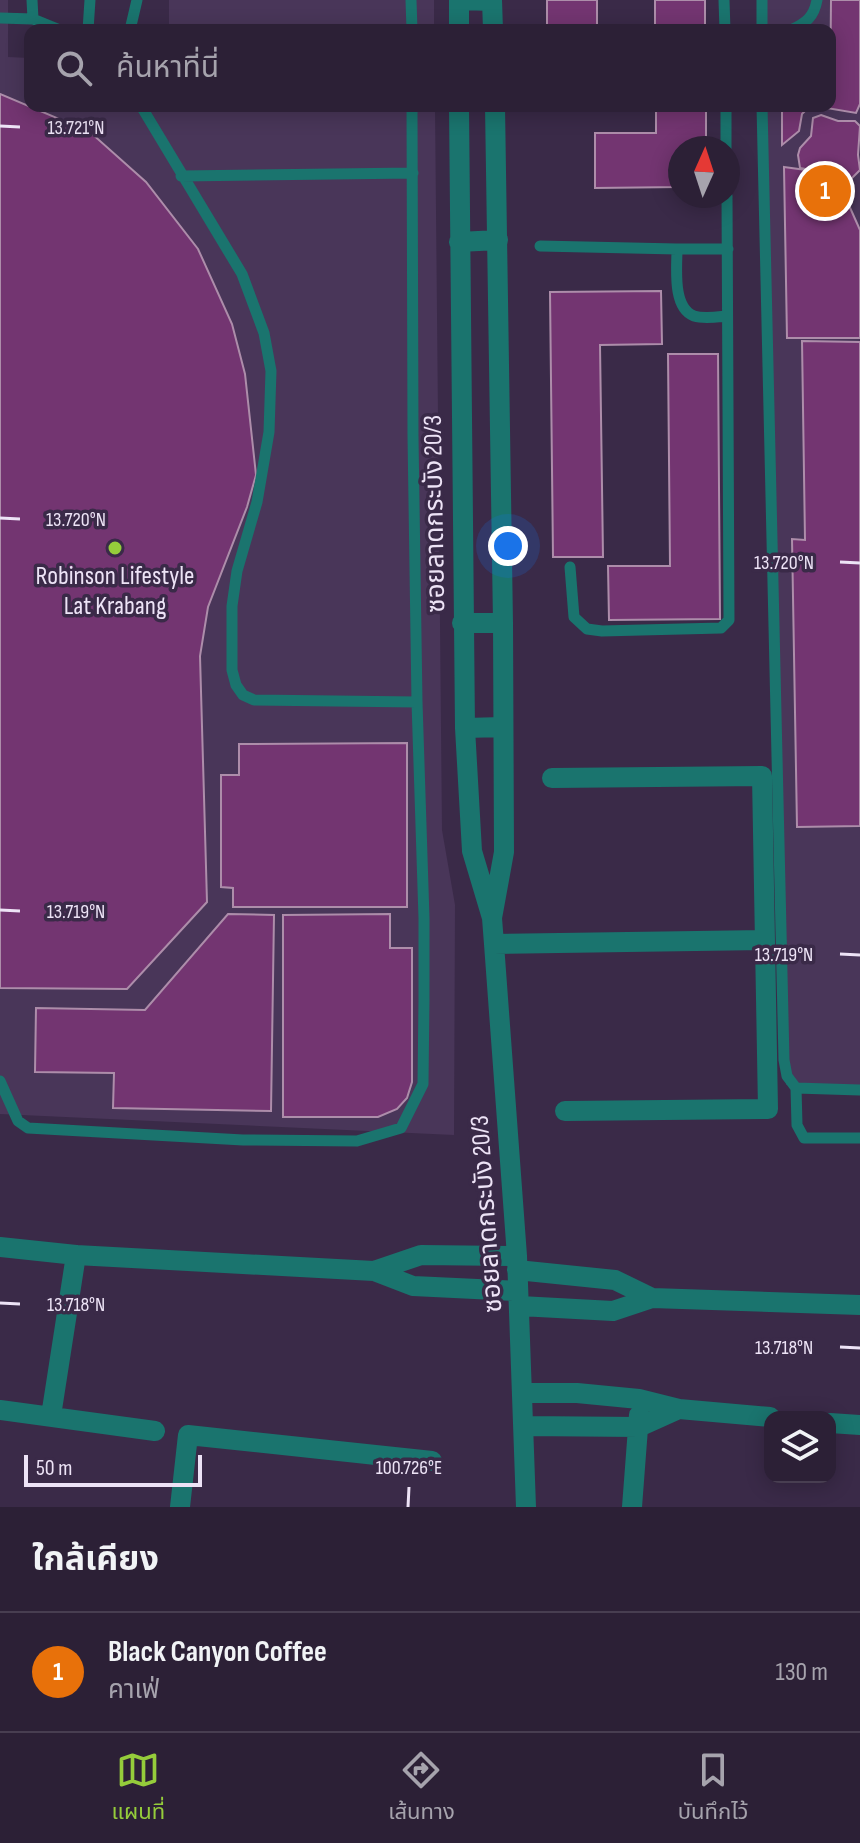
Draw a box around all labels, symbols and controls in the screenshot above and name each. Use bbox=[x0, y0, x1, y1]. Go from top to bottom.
search box bbox=[24, 24, 836, 112]
icon: search bbox=[52, 46, 96, 90]
text: ค้นหาที่นี่ bbox=[116, 50, 219, 86]
text: 13.721°N bbox=[47, 116, 105, 140]
north arrow bbox=[668, 136, 740, 208]
pin: 1 bbox=[799, 161, 851, 221]
street label: ซอยลาดกระบัง 20/3 bbox=[418, 415, 452, 613]
text: 13.720°N bbox=[46, 508, 106, 532]
your location bbox=[488, 526, 528, 566]
marker: Robinson Lifestyle Lat Krabang bbox=[106, 539, 124, 557]
text: 13.720°N bbox=[754, 551, 814, 575]
place label: Robinson Lifestyle Lat Krabang bbox=[35, 561, 195, 622]
text: 13.719°N bbox=[47, 900, 105, 924]
text: 13.719°N bbox=[755, 943, 813, 967]
street label: ซอยลาดกระบัง 20/3 bbox=[465, 1114, 509, 1314]
text: 13.718°N bbox=[47, 1293, 105, 1317]
text: 13.718°N bbox=[755, 1336, 813, 1360]
map controls bbox=[764, 1411, 836, 1483]
button: layers bbox=[764, 1411, 836, 1483]
scale bar bbox=[24, 1451, 202, 1487]
text: 50 m bbox=[36, 1455, 72, 1482]
text: 100.726°E bbox=[376, 1456, 442, 1480]
text: ใกล้เคียง bbox=[32, 1539, 159, 1580]
text: Black Canyon Coffee bbox=[108, 1634, 327, 1670]
text: 1 bbox=[53, 1657, 63, 1688]
text: 130 m bbox=[776, 1657, 828, 1688]
text: คาเฟ่ bbox=[108, 1675, 159, 1706]
tab: แผนที่ bbox=[112, 1748, 165, 1829]
tab: เส้นทาง bbox=[388, 1748, 455, 1829]
tab: บันทึกไว้ bbox=[678, 1748, 748, 1829]

